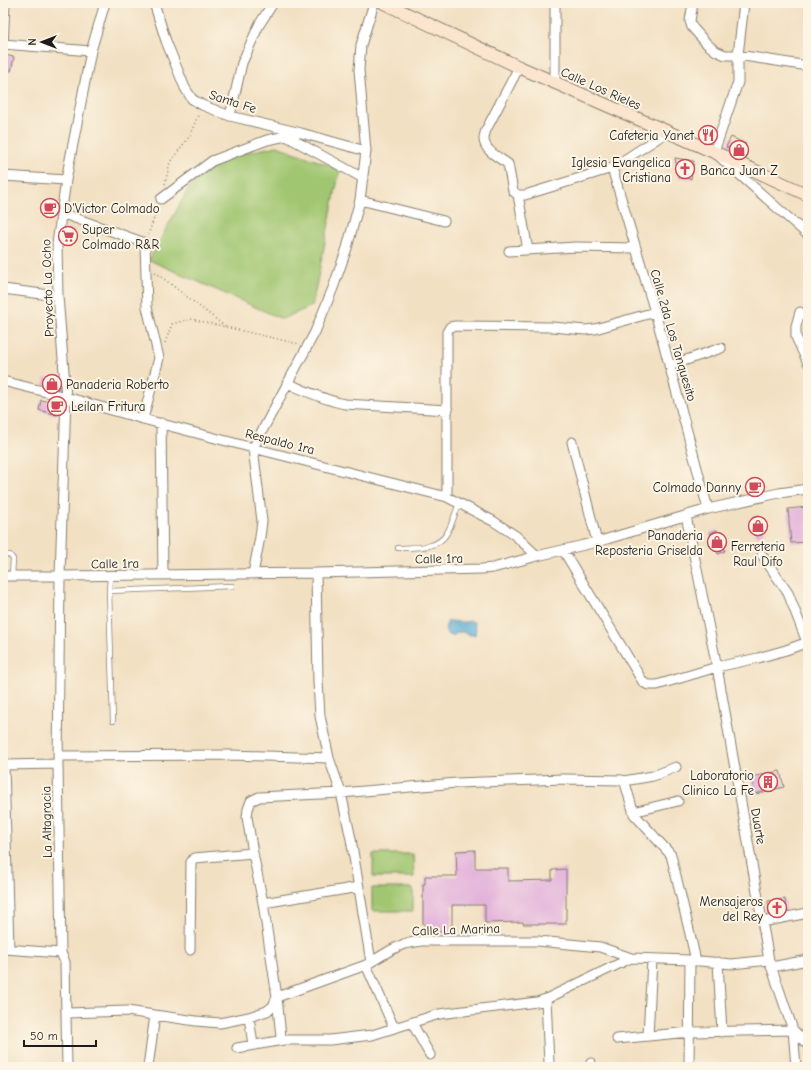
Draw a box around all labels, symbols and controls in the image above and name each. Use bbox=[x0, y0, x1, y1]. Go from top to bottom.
north arrow bbox=[22, 22, 62, 62]
text: N bbox=[26, 38, 39, 46]
street label: Calle Los Rieles bbox=[558, 64, 643, 113]
street label: Santa Fe bbox=[207, 87, 259, 116]
restaurant icon: Cafeteria Yanet bbox=[697, 124, 719, 146]
place label: Cafeteria Yanet bbox=[609, 128, 695, 143]
shop icon: Banca Juan Z bbox=[728, 139, 750, 161]
place label: Iglesia Evangelica Cristiana bbox=[571, 155, 671, 185]
church icon: Iglesia Evangelica Cristiana bbox=[674, 158, 696, 180]
place label: Banca Juan Z bbox=[700, 163, 778, 178]
cafe icon: D'Victor Colmado bbox=[39, 197, 61, 219]
place label: D'Victor Colmado bbox=[64, 201, 160, 216]
place label: Super Colmado R&R bbox=[82, 222, 159, 252]
supermarket icon: Super Colmado R&R bbox=[57, 225, 79, 247]
street label: Proyecto La Ocho bbox=[38, 239, 57, 337]
street label: Calle 2da Los Tanquesito bbox=[647, 267, 700, 403]
shop icon: Panaderia Roberto bbox=[41, 373, 63, 395]
place label: Panaderia Roberto bbox=[66, 377, 169, 392]
cafe icon: Leilan Fritura bbox=[46, 395, 68, 417]
place label: Leilan Fritura bbox=[71, 399, 145, 414]
street label: Respaldo 1ra bbox=[244, 426, 316, 457]
cafe icon: Colmado Danny bbox=[744, 476, 766, 498]
place label: Colmado Danny bbox=[653, 480, 741, 495]
shop icon: Ferreteria Raul Difo bbox=[747, 515, 769, 537]
place label: Panaderia Reposteria Griselda bbox=[595, 528, 703, 558]
shop icon: Panaderia Reposteria Griselda bbox=[706, 531, 728, 553]
place label: Ferreteria Raul Difo bbox=[731, 539, 785, 569]
street label: Calle 1ra bbox=[415, 551, 463, 566]
street label: Calle 1ra bbox=[91, 556, 139, 571]
place label: Laboratorio Clinico La Fe bbox=[682, 768, 754, 798]
building icon: Laboratorio Clinico La Fe bbox=[757, 771, 779, 793]
street label: La Altagracia bbox=[38, 786, 55, 858]
street label: Duarte bbox=[748, 807, 769, 846]
place label: Mensajeros del Rey bbox=[700, 894, 763, 924]
church icon: Mensajeros del Rey bbox=[766, 897, 788, 919]
street label: Calle La Marina bbox=[412, 920, 500, 939]
scale bar bbox=[24, 1022, 96, 1048]
text: 50 m bbox=[30, 1029, 58, 1043]

